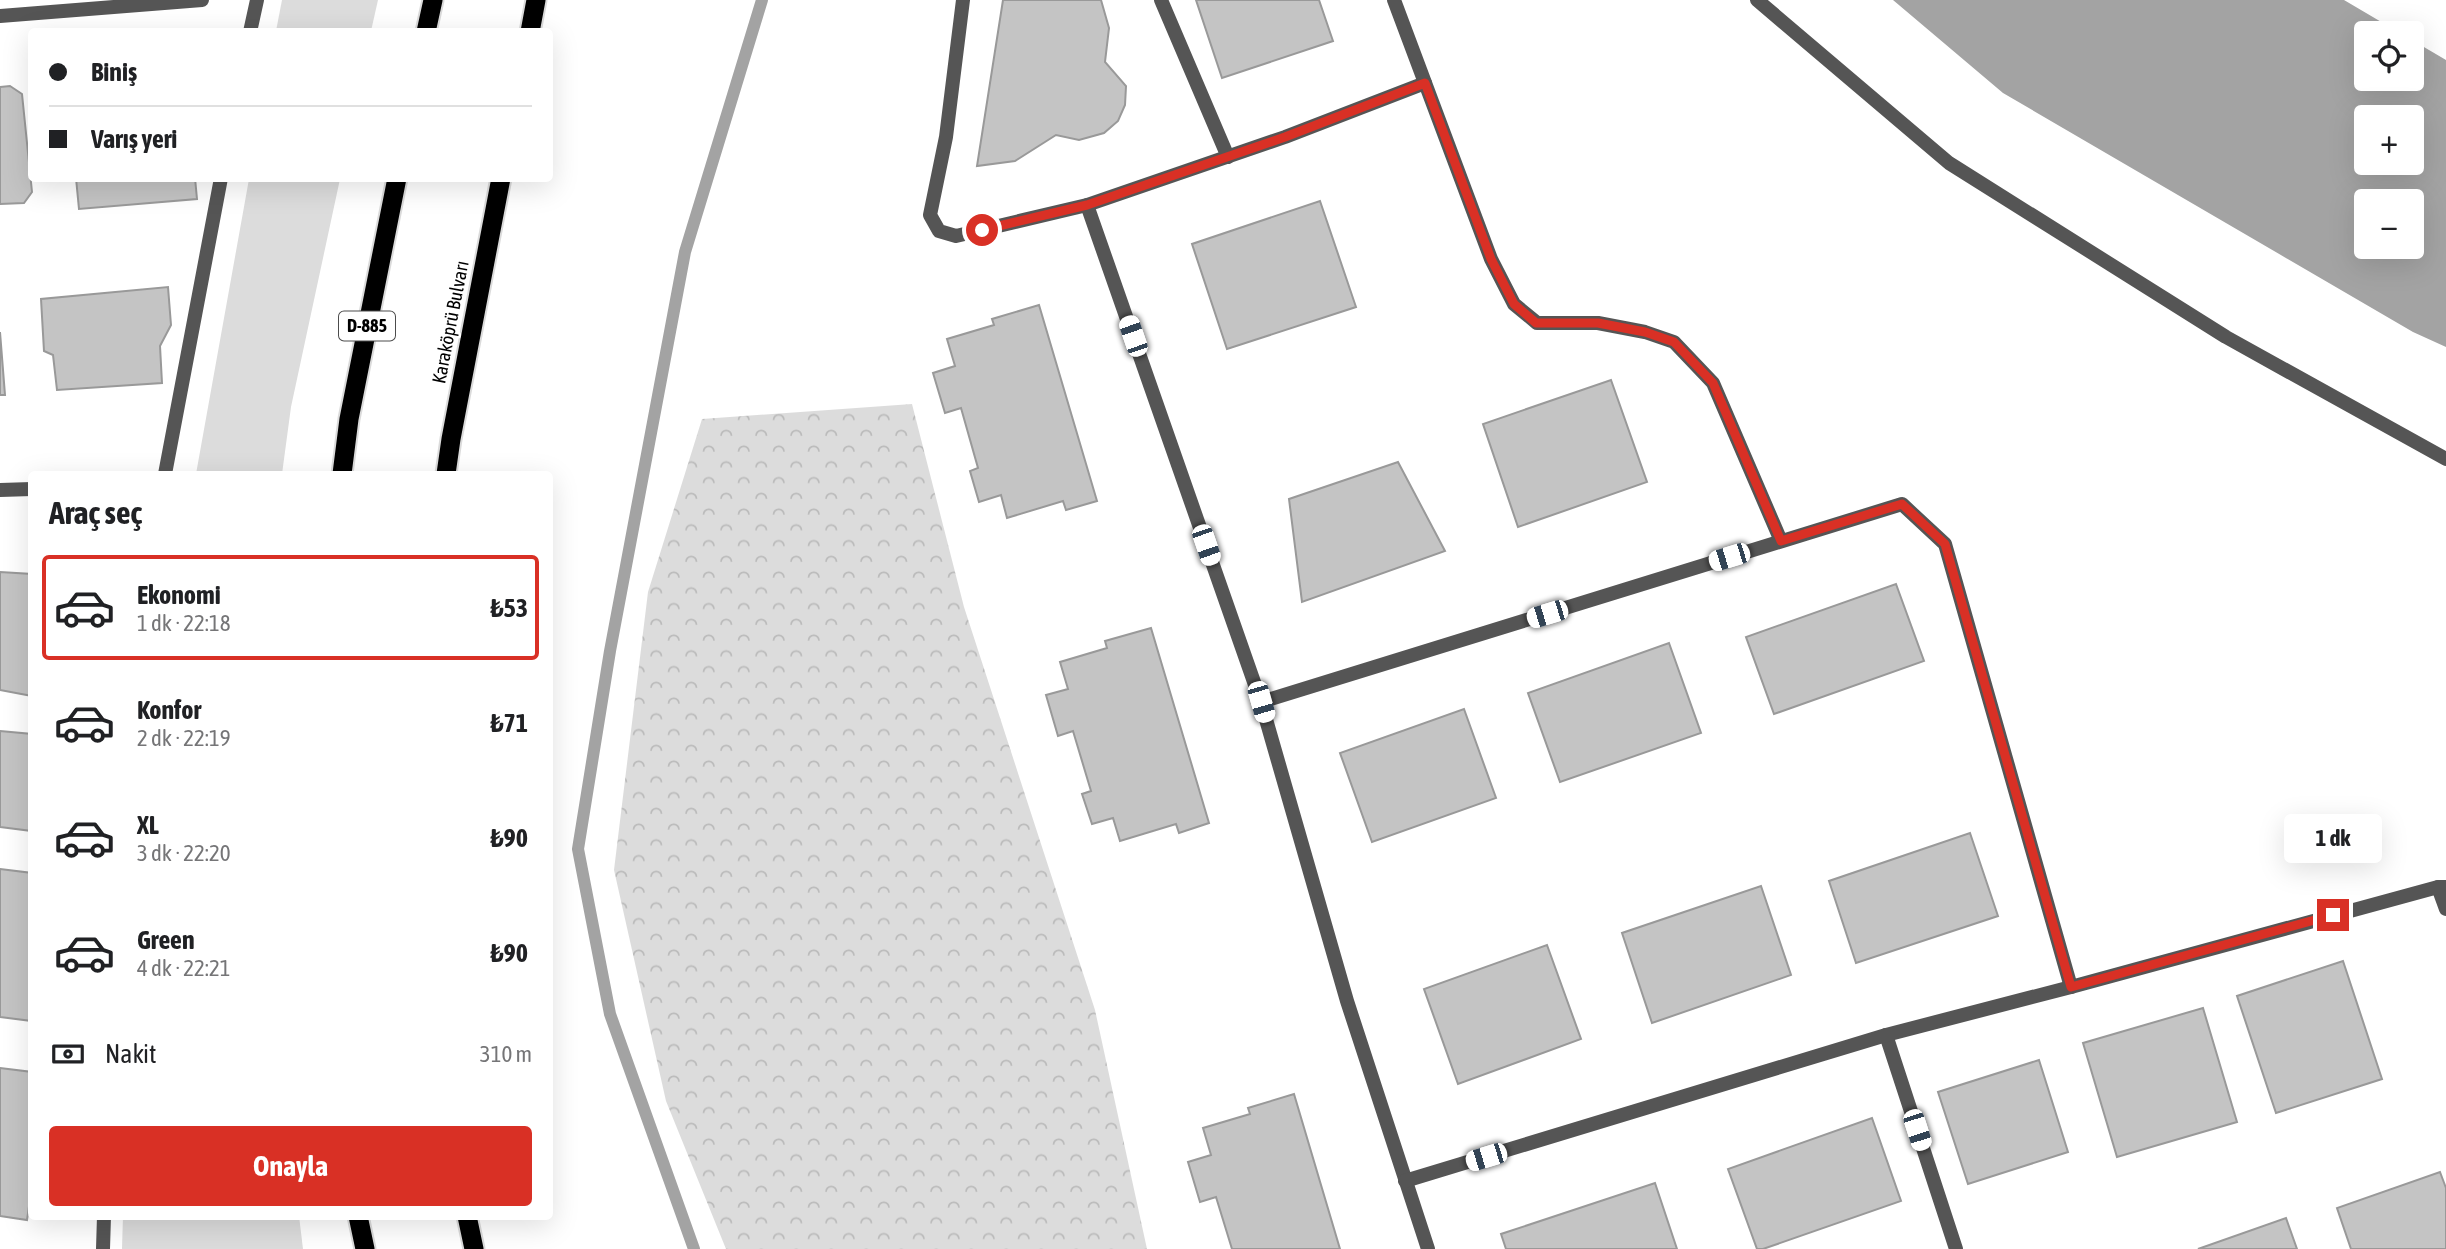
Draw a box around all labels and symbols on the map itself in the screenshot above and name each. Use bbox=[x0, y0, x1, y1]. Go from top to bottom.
route start bbox=[966, 214, 998, 246]
street label: Karaköprü Bulvarı bbox=[427, 259, 473, 385]
road number: D-885 bbox=[339, 312, 395, 340]
car bbox=[1117, 313, 1150, 359]
car bbox=[1190, 522, 1223, 568]
car bbox=[1706, 541, 1753, 573]
car bbox=[1524, 598, 1571, 630]
car bbox=[1246, 679, 1277, 725]
callout: 1 dk bbox=[2284, 814, 2382, 862]
route end bbox=[2317, 899, 2349, 931]
car bbox=[1901, 1107, 1934, 1153]
car bbox=[1463, 1141, 1510, 1173]

